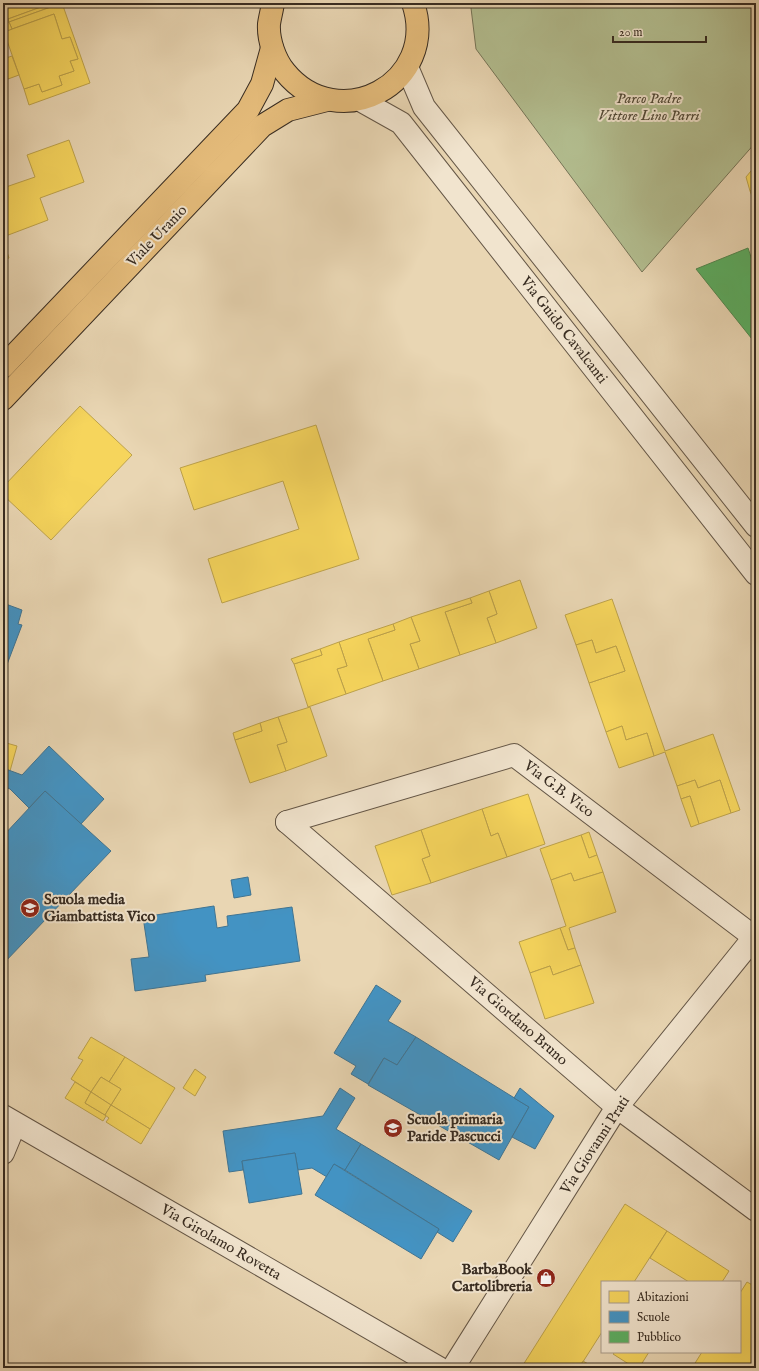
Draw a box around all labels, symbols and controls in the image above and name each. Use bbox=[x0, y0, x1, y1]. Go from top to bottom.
scale bar bbox=[613, 18, 706, 44]
text: 20 m bbox=[619, 25, 642, 40]
park label: Parco Padre Vittore Lino Parri bbox=[598, 89, 701, 125]
street label: Viale Uranio bbox=[122, 201, 191, 272]
street label: Via Guido Cavalcanti bbox=[516, 272, 612, 387]
street label: Via G.B. Vico bbox=[519, 756, 598, 822]
place label: Scuola media Giambattista Vico bbox=[44, 890, 155, 926]
school or university icon: Scuola media Giambattista Vico bbox=[19, 897, 41, 919]
street label: Via Giordano Bruno bbox=[463, 972, 572, 1070]
street label: Via Giovanni Prati bbox=[556, 1092, 634, 1199]
place label: Scuola primaria Paride Pascucci bbox=[407, 1110, 503, 1146]
school or university icon: Scuola primaria Paride Pascucci bbox=[382, 1117, 404, 1139]
street label: Via Girolamo Rovetta bbox=[156, 1199, 285, 1284]
place label: BarbaBook Cartolibreria bbox=[452, 1260, 533, 1296]
shop icon: BarbaBook Cartolibreria bbox=[535, 1267, 557, 1289]
legend bbox=[601, 1281, 741, 1353]
text: Abitazioni bbox=[636, 1290, 689, 1305]
text: Scuole bbox=[637, 1310, 670, 1325]
text: Pubblico bbox=[637, 1330, 682, 1345]

